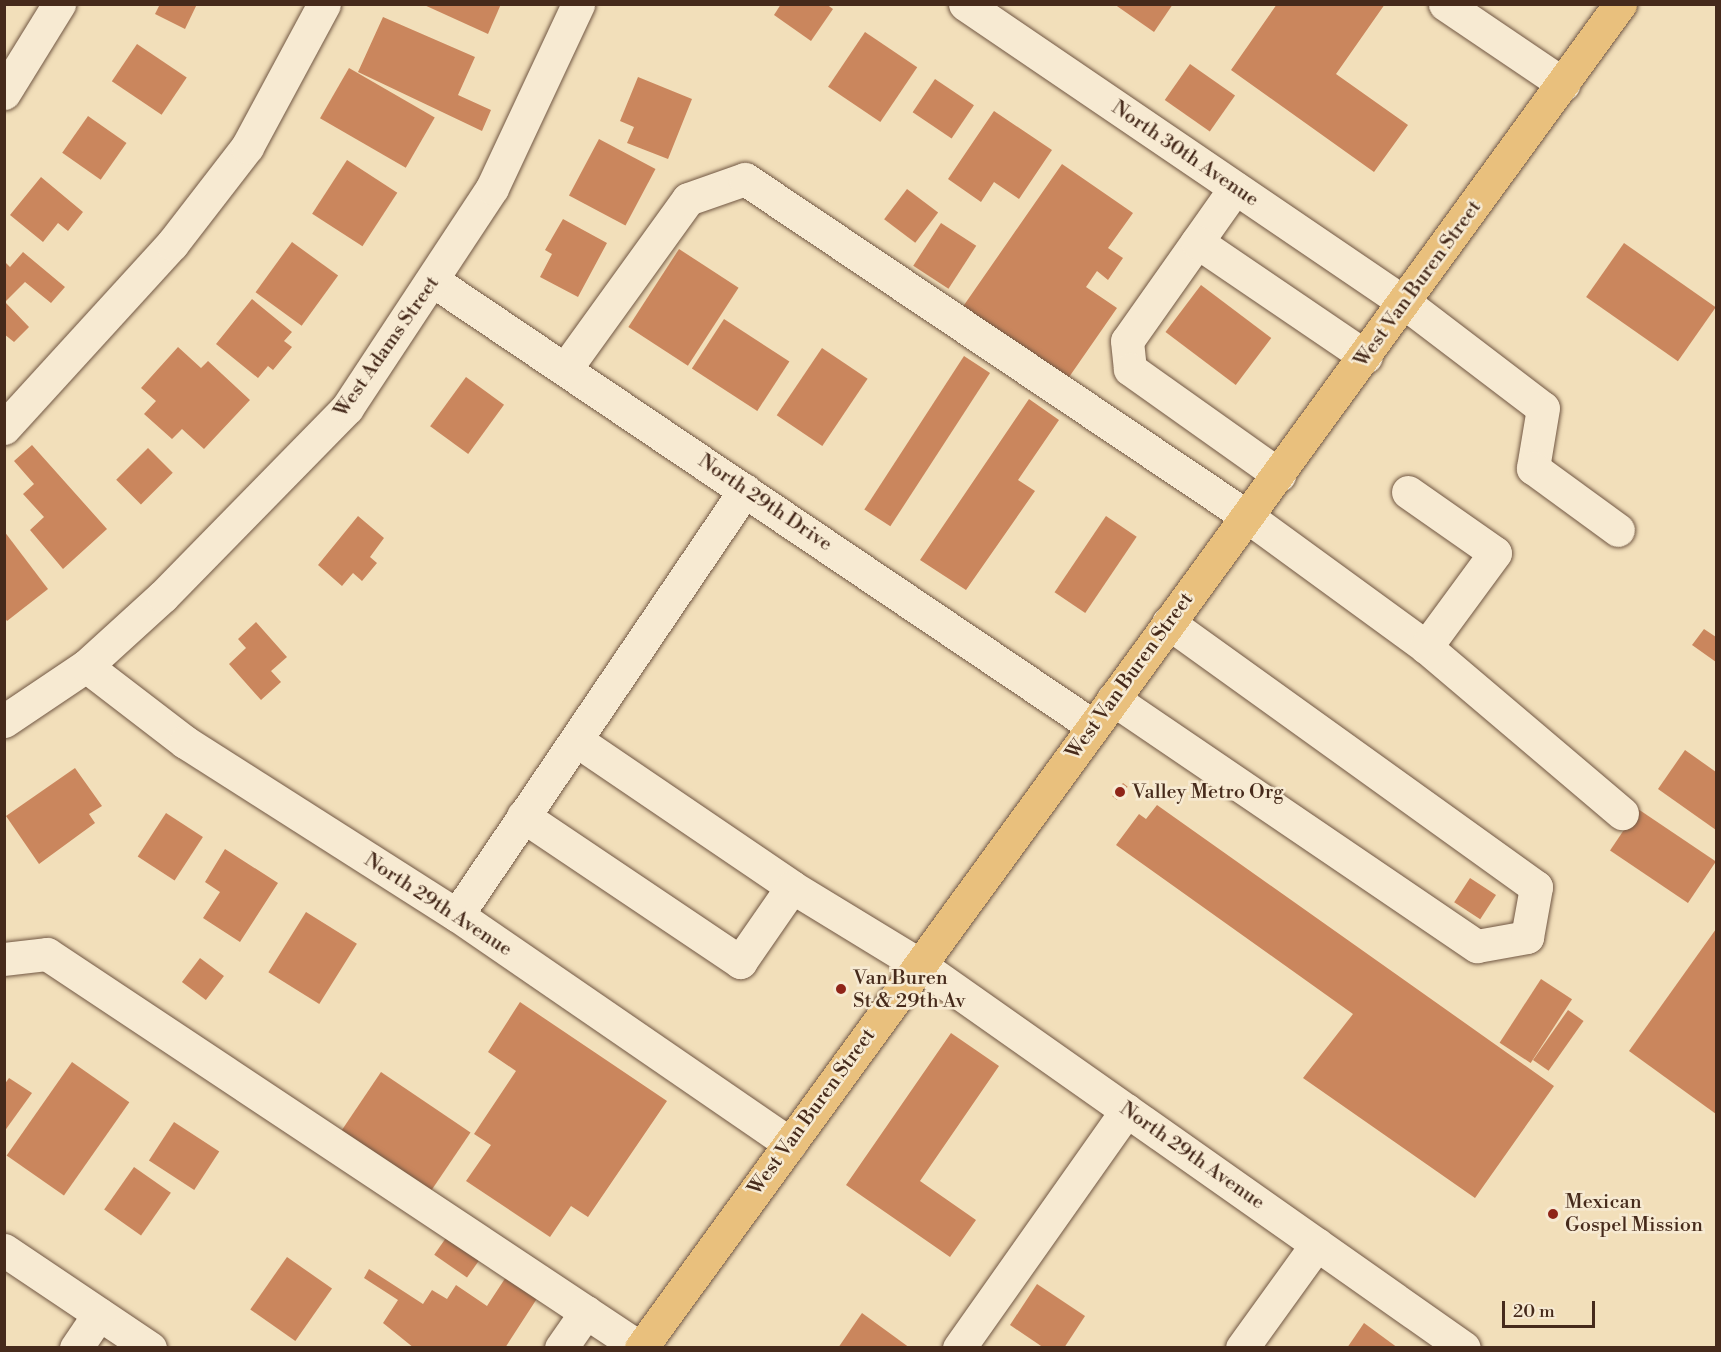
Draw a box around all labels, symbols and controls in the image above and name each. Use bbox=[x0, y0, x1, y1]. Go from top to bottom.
street label: North 30th Avenue bbox=[1107, 96, 1263, 212]
street label: West Van Buren Street bbox=[1349, 196, 1487, 372]
street label: West Adams Street bbox=[329, 272, 445, 422]
street label: North 29th Drive bbox=[694, 449, 836, 557]
street label: West Van Buren Street bbox=[1061, 588, 1199, 764]
place label: Valley Metro Org bbox=[1132, 780, 1284, 804]
marker: Valley Metro Org bbox=[1113, 785, 1127, 799]
street label: North 29th Avenue bbox=[360, 848, 516, 962]
place label: Van Buren St & 29th Av bbox=[853, 966, 965, 1013]
marker: Van Buren St & 29th Av bbox=[834, 982, 848, 996]
street label: West Van Buren Street bbox=[743, 1024, 881, 1200]
street label: North 29th Avenue bbox=[1115, 1097, 1269, 1215]
place label: Mexican Gospel Mission bbox=[1565, 1190, 1703, 1237]
marker: Mexican Gospel Mission bbox=[1546, 1207, 1560, 1221]
scale bar bbox=[1505, 1289, 1598, 1327]
text: 20 m bbox=[1513, 1300, 1555, 1323]

